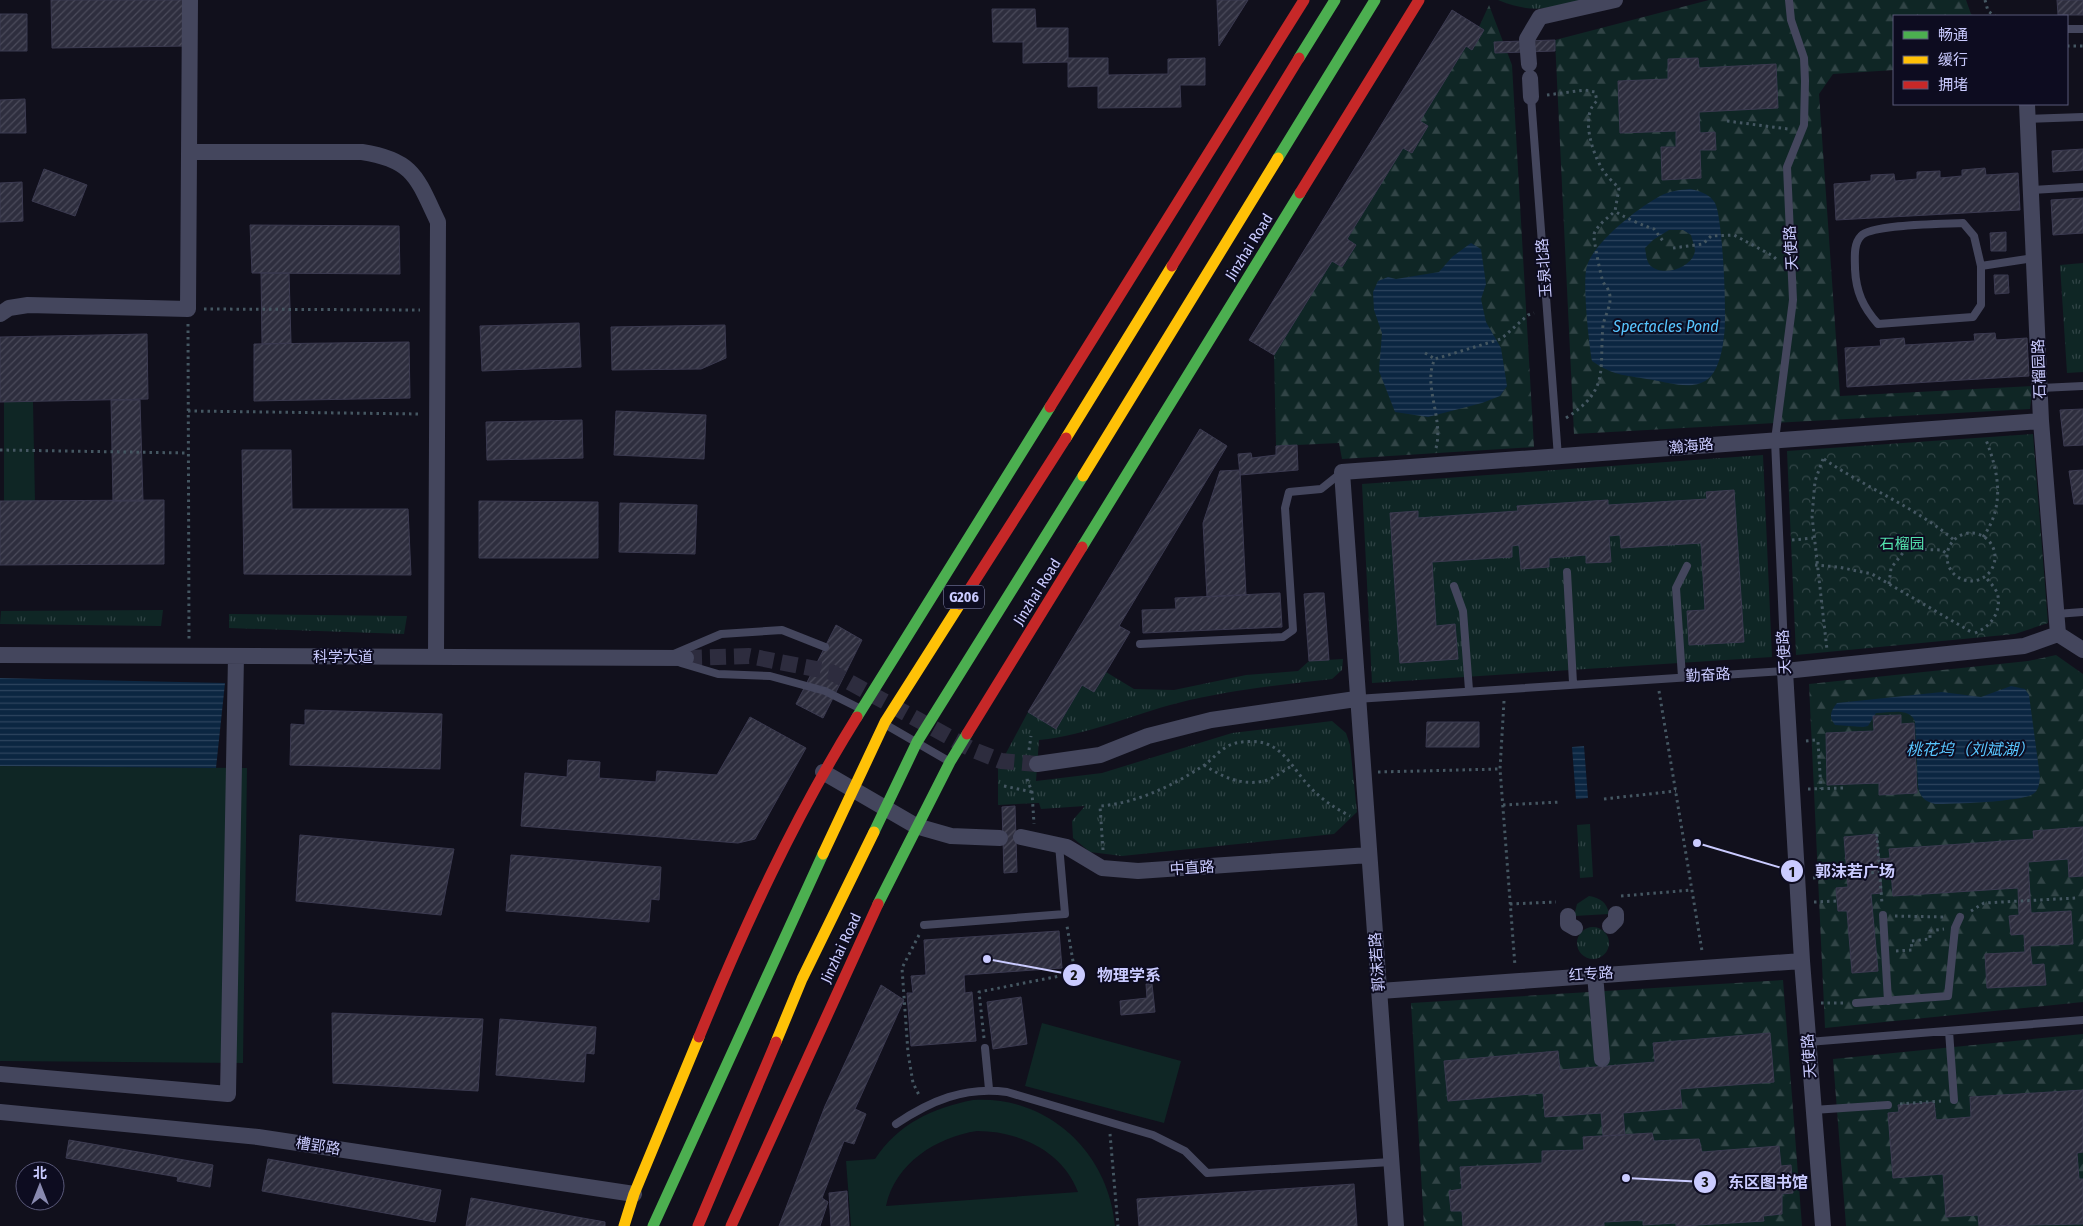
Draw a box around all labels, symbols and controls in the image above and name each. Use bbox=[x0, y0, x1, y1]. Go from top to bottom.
legend bbox=[1893, 15, 2068, 105]
text: 畅通 bbox=[1938, 26, 1968, 44]
text: 缓行 bbox=[1938, 51, 1968, 69]
text: 拥堵 bbox=[1938, 76, 1968, 94]
street label: Jinzhai Road bbox=[1221, 210, 1277, 284]
street label: 天使路 bbox=[1781, 225, 1801, 271]
street label: 玉泉北路 bbox=[1533, 237, 1555, 299]
water label: Spectacles Pond bbox=[1612, 317, 1719, 336]
street label: 石榴园路 bbox=[2029, 339, 2049, 399]
street label: 瀚海路 bbox=[1668, 435, 1714, 457]
park label: 石榴园 bbox=[1879, 535, 1925, 553]
street label: Jinzhai Road bbox=[1009, 555, 1065, 629]
road number: G206 bbox=[944, 586, 984, 608]
street label: 天使路 bbox=[1774, 629, 1794, 675]
street label: 科学大道 bbox=[313, 648, 373, 666]
street label: 勤奋路 bbox=[1685, 665, 1731, 685]
water label: 桃花坞（刘斌湖） bbox=[1906, 740, 2034, 759]
callout: 郭沫若广场 bbox=[1780, 856, 1905, 887]
street label: 中直路 bbox=[1169, 857, 1215, 879]
text: 郭沫若广场 bbox=[1815, 862, 1895, 881]
text: 1 bbox=[1789, 863, 1795, 881]
street label: Jinzhai Road bbox=[817, 910, 865, 986]
street label: 郭沫若路 bbox=[1366, 931, 1388, 993]
callout: 物理学系 bbox=[1062, 960, 1171, 991]
street label: 红专路 bbox=[1568, 963, 1614, 985]
text: 2 bbox=[1070, 966, 1078, 984]
text: 物理学系 bbox=[1097, 966, 1161, 985]
street label: 天使路 bbox=[1798, 1033, 1820, 1079]
street label: 槽郢路 bbox=[294, 1134, 342, 1158]
north arrow bbox=[15, 1161, 65, 1211]
text: 北 bbox=[33, 1165, 47, 1182]
callout: 东区图书馆 bbox=[1693, 1167, 1818, 1198]
text: 3 bbox=[1700, 1173, 1709, 1191]
text: 东区图书馆 bbox=[1728, 1173, 1808, 1192]

